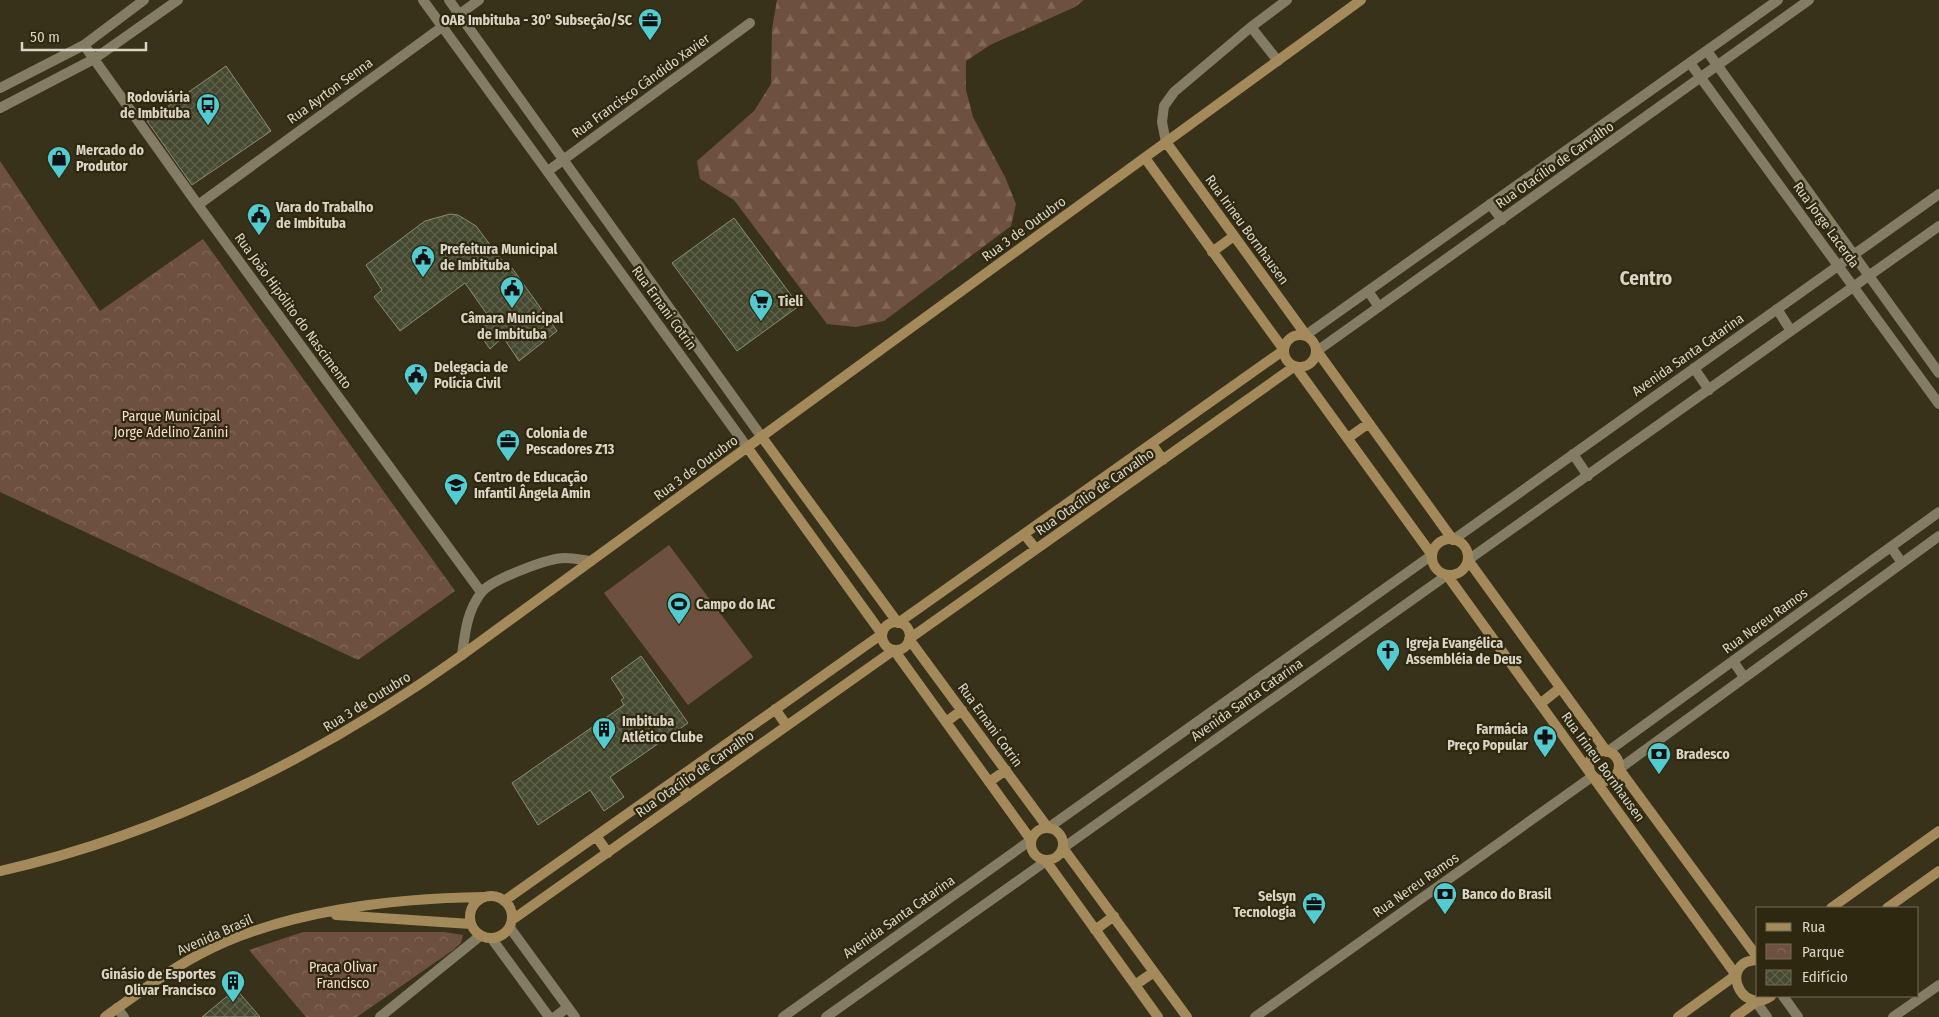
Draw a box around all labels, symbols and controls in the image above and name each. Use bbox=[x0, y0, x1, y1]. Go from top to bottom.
office icon: OAB Imbituba - 30° Subseção/SC bbox=[637, 7, 663, 41]
place label: OAB Imbituba - 30° Subseção/SC bbox=[441, 12, 633, 30]
scale bar bbox=[22, 20, 146, 52]
text: 50 m bbox=[30, 28, 60, 46]
street label: Rua Francisco Cândido Xavier bbox=[569, 30, 714, 142]
street label: Rua Ayrton Senna bbox=[284, 54, 376, 128]
place label: Rodoviária de Imbituba bbox=[120, 89, 190, 122]
bus stop icon: Rodoviária de Imbituba bbox=[195, 92, 221, 126]
street label: Rua Otacílio de Carvalho bbox=[1493, 118, 1617, 212]
place label: Mercado do Produtor bbox=[76, 142, 144, 175]
shop icon: Mercado do Produtor bbox=[46, 145, 72, 179]
street label: Rua Irineu Bornhausen bbox=[1202, 172, 1292, 288]
street label: Rua Jorge Lacerda bbox=[1789, 179, 1863, 271]
street label: Rua 3 de Outubro bbox=[979, 193, 1069, 265]
place label: Vara do Trabalho de Imbituba bbox=[275, 199, 374, 232]
public building icon: Vara do Trabalho de Imbituba bbox=[246, 202, 272, 236]
street label: Rua João Hipólito do Nascimento bbox=[231, 230, 355, 392]
place label: Prefeitura Municipal de Imbituba bbox=[440, 241, 557, 274]
public building icon: Prefeitura Municipal de Imbituba bbox=[410, 244, 436, 278]
street label: Rua Ernani Cotrin bbox=[628, 263, 700, 353]
district label: Centro bbox=[1620, 267, 1672, 290]
public building icon: Câmara Municipal de Imbituba bbox=[499, 275, 525, 309]
supermarket icon: Tieli bbox=[748, 288, 774, 322]
place label: Tieli bbox=[778, 293, 803, 310]
place label: Câmara Municipal de Imbituba bbox=[461, 310, 563, 343]
street label: Avenida Santa Catarina bbox=[1629, 310, 1747, 400]
place label: Delegacia de Polícia Civil bbox=[434, 359, 508, 392]
public building icon: Delegacia de Polícia Civil bbox=[403, 362, 429, 396]
park label: Parque Municipal Jorge Adelino Zanini bbox=[114, 408, 228, 441]
place label: Colonia de Pescadores Z13 bbox=[526, 425, 615, 458]
office icon: Colonia de Pescadores Z13 bbox=[495, 428, 521, 462]
street label: Rua 3 de Outubro bbox=[651, 432, 741, 504]
street label: Rua Otacílio de Carvalho bbox=[1033, 445, 1157, 539]
place label: Centro de Educação Infantil Ângela Amin bbox=[474, 469, 591, 502]
school or university icon: Centro de Educação Infantil Ângela Amin bbox=[443, 472, 469, 506]
street label: Rua Nereu Ramos bbox=[1719, 584, 1811, 658]
sports icon: Campo do IAC bbox=[666, 591, 692, 625]
place label: Campo do IAC bbox=[696, 596, 776, 613]
place label: Igreja Evangélica Assembléia de Deus bbox=[1405, 635, 1522, 668]
church icon: Igreja Evangélica Assembléia de Deus bbox=[1375, 638, 1401, 672]
street label: Avenida Santa Catarina bbox=[1188, 655, 1306, 745]
street label: Rua 3 de Outubro bbox=[320, 668, 414, 736]
street label: Rua Ernani Cotrin bbox=[954, 680, 1026, 770]
street label: Rua Irineu Bornhausen bbox=[1558, 709, 1648, 825]
place label: Imbituba Atlético Clube bbox=[621, 713, 703, 746]
building icon: Imbituba Atlético Clube bbox=[591, 716, 617, 750]
place label: Farmácia Preço Popular bbox=[1447, 721, 1529, 755]
pharmacy icon: Farmácia Preço Popular bbox=[1532, 724, 1558, 758]
street label: Rua Otacílio de Carvalho bbox=[633, 727, 757, 821]
bank icon: Bradesco bbox=[1646, 741, 1672, 775]
place label: Bradesco bbox=[1676, 746, 1730, 763]
street label: Rua Nereu Ramos bbox=[1370, 849, 1462, 921]
street label: Avenida Santa Catarina bbox=[840, 872, 958, 962]
bank icon: Banco do Brasil bbox=[1432, 881, 1458, 915]
place label: Banco do Brasil bbox=[1462, 886, 1552, 903]
place label: Selsyn Tecnologia bbox=[1233, 888, 1296, 921]
office icon: Selsyn Tecnologia bbox=[1301, 891, 1327, 925]
legend bbox=[1756, 907, 1919, 997]
street label: Avenida Brasil bbox=[175, 911, 256, 959]
text: Rua bbox=[1802, 918, 1825, 936]
text: Parque bbox=[1802, 943, 1845, 961]
park label: Praça Olivar Francisco bbox=[309, 959, 377, 992]
place label: Ginásio de Esportes Olivar Francisco bbox=[101, 966, 217, 999]
text: Edifício bbox=[1802, 968, 1848, 986]
building icon: Ginásio de Esportes Olivar Francisco bbox=[220, 969, 246, 1003]

